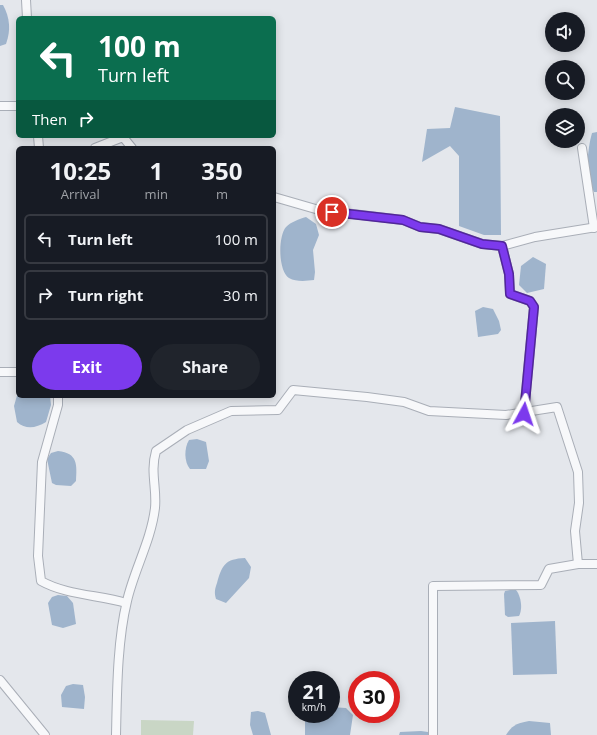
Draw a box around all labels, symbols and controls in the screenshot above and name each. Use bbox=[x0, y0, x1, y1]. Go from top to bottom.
map controls bbox=[545, 12, 585, 148]
button: sound bbox=[545, 12, 585, 52]
text: 100 m bbox=[98, 27, 181, 65]
icon: left bbox=[32, 32, 84, 84]
button: search bbox=[545, 60, 585, 100]
text: Turn left bbox=[98, 63, 169, 87]
icon: right bbox=[75, 108, 97, 130]
button: layers bbox=[545, 108, 585, 148]
text: Then bbox=[32, 109, 67, 129]
text: 10:25 bbox=[49, 154, 111, 187]
text: 1 bbox=[149, 154, 163, 187]
text: 350 bbox=[201, 154, 243, 187]
text: Arrival bbox=[61, 185, 100, 203]
text: min bbox=[145, 185, 168, 203]
text: m bbox=[216, 185, 228, 203]
pin bbox=[315, 195, 349, 229]
icon: arrive bbox=[321, 201, 343, 223]
icon: left bbox=[34, 228, 56, 250]
text: Turn left bbox=[68, 229, 133, 249]
text: 100 m bbox=[214, 229, 258, 249]
icon: right bbox=[34, 284, 56, 306]
text: Turn right bbox=[68, 285, 143, 305]
text: 30 m bbox=[223, 285, 258, 305]
button: Exit bbox=[32, 344, 142, 390]
button: Share bbox=[150, 344, 260, 390]
position arrow bbox=[503, 393, 545, 435]
speed limit sign: 30 bbox=[348, 671, 400, 723]
text: 21 bbox=[303, 678, 325, 705]
text: km/h bbox=[302, 700, 326, 714]

